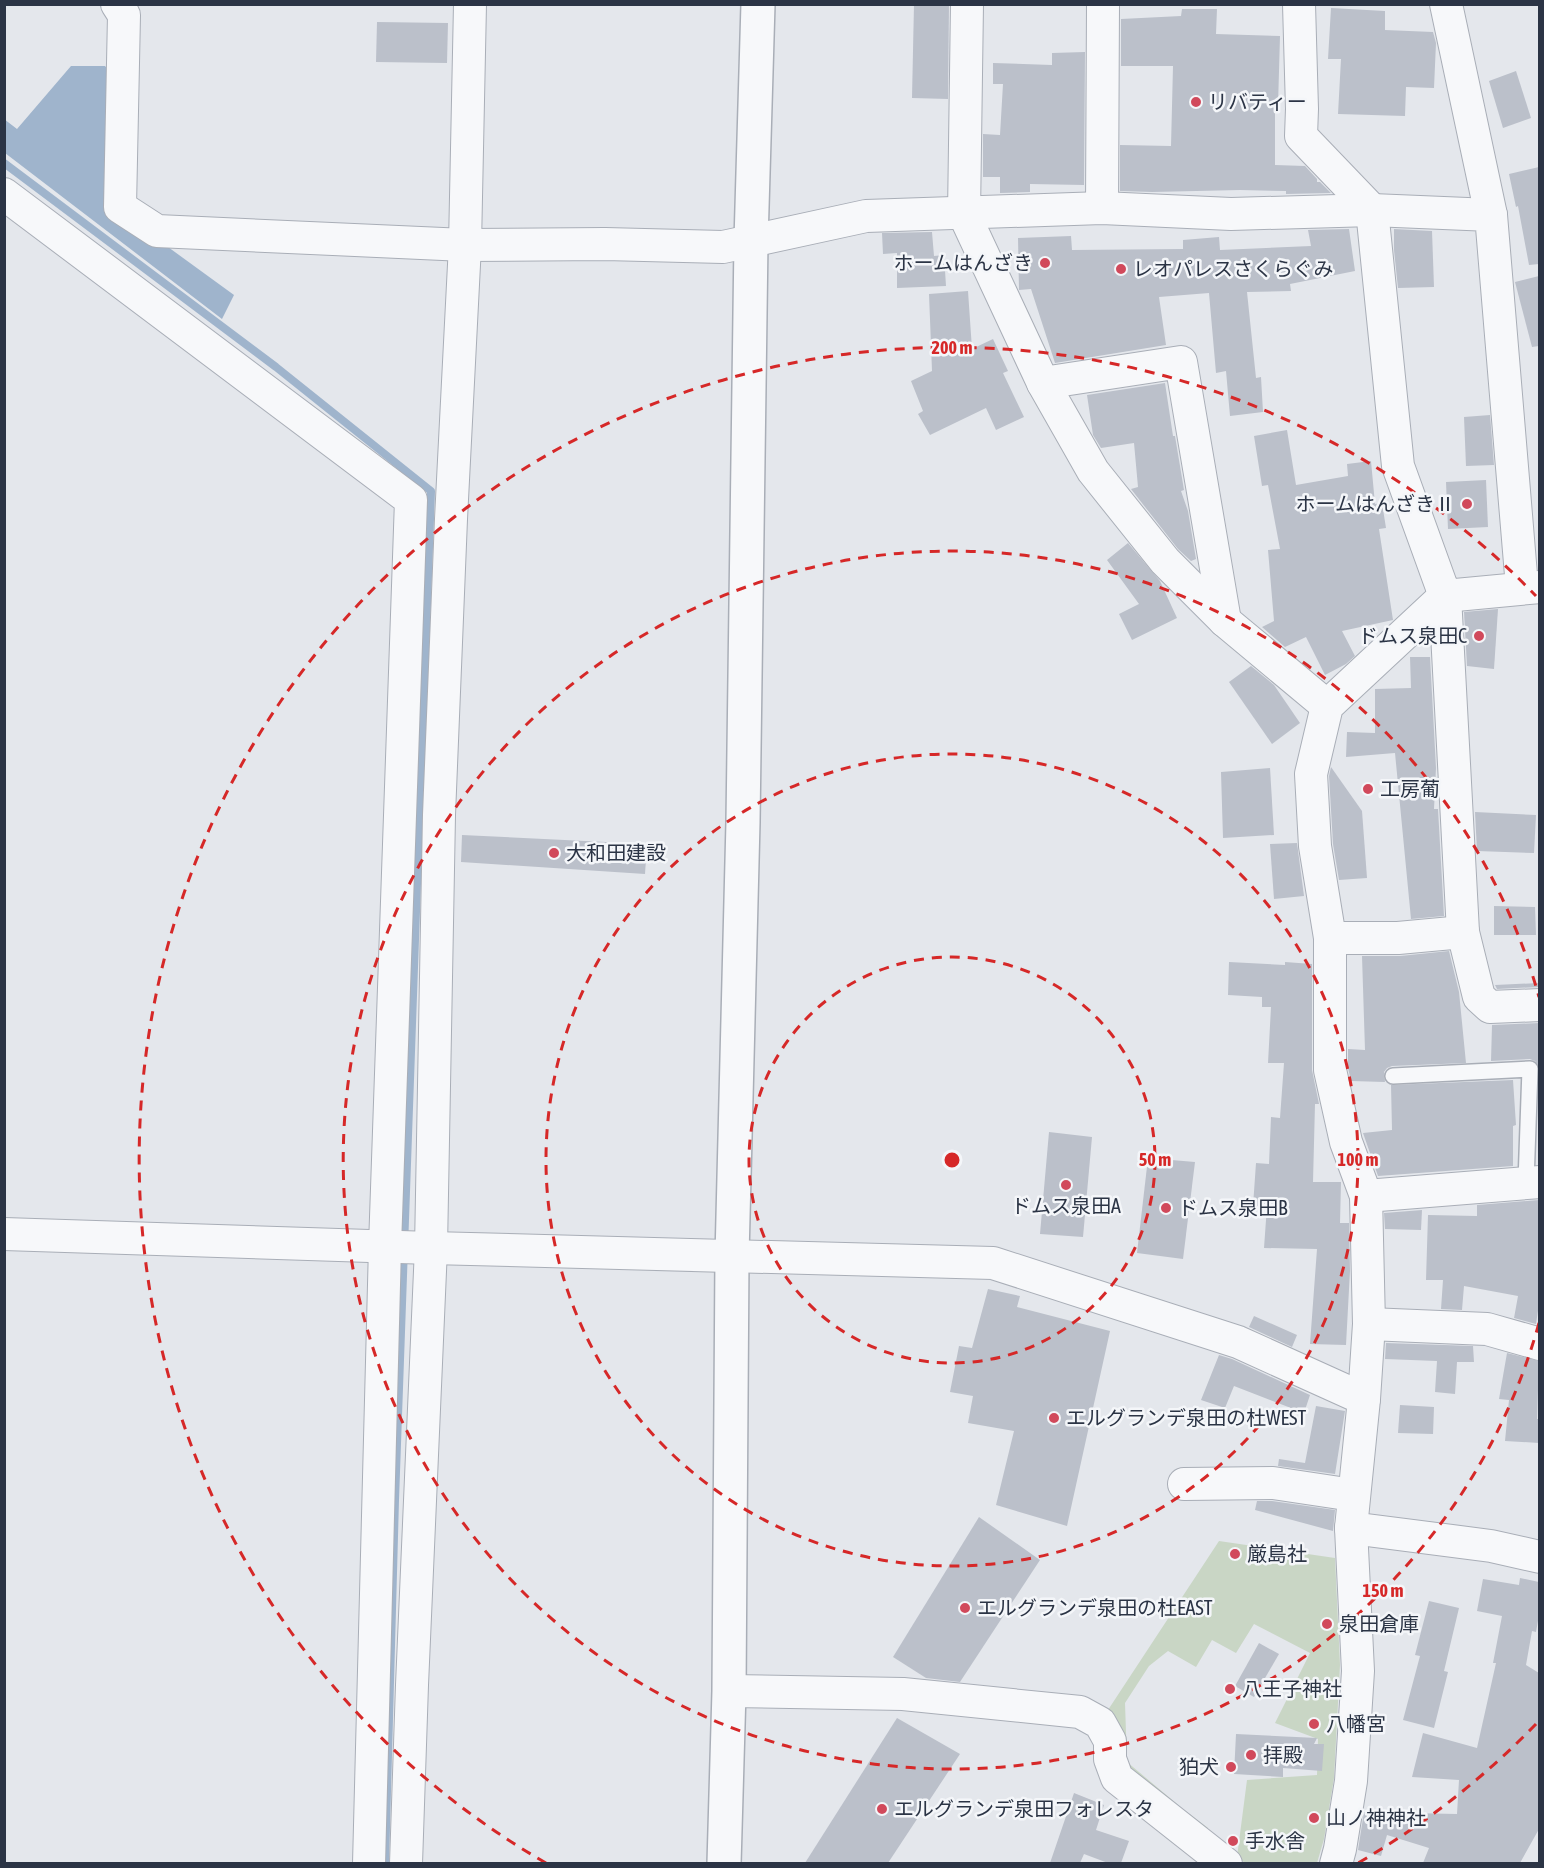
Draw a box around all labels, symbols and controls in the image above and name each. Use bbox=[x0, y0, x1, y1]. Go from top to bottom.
place label: リバティー bbox=[1208, 90, 1307, 113]
marker: リバティー bbox=[1189, 95, 1203, 109]
place label: ホームはんざき bbox=[894, 251, 1033, 274]
marker: ホームはんざき bbox=[1038, 256, 1052, 270]
place label: レオパレスさくらぐみ bbox=[1133, 257, 1334, 280]
marker: レオパレスさくらぐみ bbox=[1114, 262, 1128, 276]
text: 200 m bbox=[932, 337, 972, 358]
place label: ホームはんざきⅡ bbox=[1296, 492, 1455, 515]
marker: ホームはんざきⅡ bbox=[1460, 497, 1474, 511]
place label: ドムス泉田C bbox=[1358, 624, 1467, 647]
marker: ドムス泉田C bbox=[1472, 629, 1486, 643]
place label: 工房葡 bbox=[1380, 777, 1440, 800]
marker: 工房葡 bbox=[1361, 782, 1375, 796]
place label: 大和田建設 bbox=[566, 841, 666, 864]
marker: 大和田建設 bbox=[547, 846, 561, 860]
text: 50 m bbox=[1139, 1149, 1171, 1170]
text: 100 m bbox=[1338, 1149, 1378, 1170]
centre of rings bbox=[942, 1150, 962, 1170]
marker: ドムス泉田A bbox=[1059, 1178, 1073, 1192]
place label: ドムス泉田A bbox=[1011, 1194, 1121, 1217]
place label: ドムス泉田B bbox=[1178, 1196, 1288, 1219]
marker: ドムス泉田B bbox=[1159, 1201, 1173, 1215]
place label: エルグランデ泉田の杜WEST bbox=[1066, 1406, 1306, 1429]
marker: エルグランデ泉田の杜WEST bbox=[1047, 1411, 1061, 1425]
place label: 厳島社 bbox=[1247, 1542, 1307, 1565]
marker: 厳島社 bbox=[1228, 1547, 1242, 1561]
text: 150 m bbox=[1363, 1580, 1403, 1601]
place label: エルグランデ泉田の杜EAST bbox=[977, 1596, 1213, 1619]
marker: エルグランデ泉田の杜EAST bbox=[958, 1601, 972, 1615]
place label: 泉田倉庫 bbox=[1339, 1612, 1419, 1635]
marker: 泉田倉庫 bbox=[1320, 1617, 1334, 1631]
place label: 八王子神社 bbox=[1242, 1677, 1342, 1700]
marker: 八王子神社 bbox=[1223, 1682, 1237, 1696]
place label: 八幡宮 bbox=[1326, 1712, 1386, 1735]
marker: 八幡宮 bbox=[1307, 1717, 1321, 1731]
place label: 拝殿 bbox=[1263, 1743, 1303, 1766]
marker: 拝殿 bbox=[1244, 1748, 1258, 1762]
place label: 狛犬 bbox=[1179, 1755, 1219, 1778]
marker: 狛犬 bbox=[1224, 1760, 1238, 1774]
place label: エルグランデ泉田フォレスタ bbox=[894, 1797, 1154, 1820]
marker: エルグランデ泉田フォレスタ bbox=[875, 1802, 889, 1816]
place label: 山ノ神神社 bbox=[1326, 1806, 1426, 1829]
marker: 山ノ神神社 bbox=[1307, 1811, 1321, 1825]
place label: 手水舎 bbox=[1245, 1829, 1305, 1852]
marker: 手水舎 bbox=[1226, 1834, 1240, 1848]

